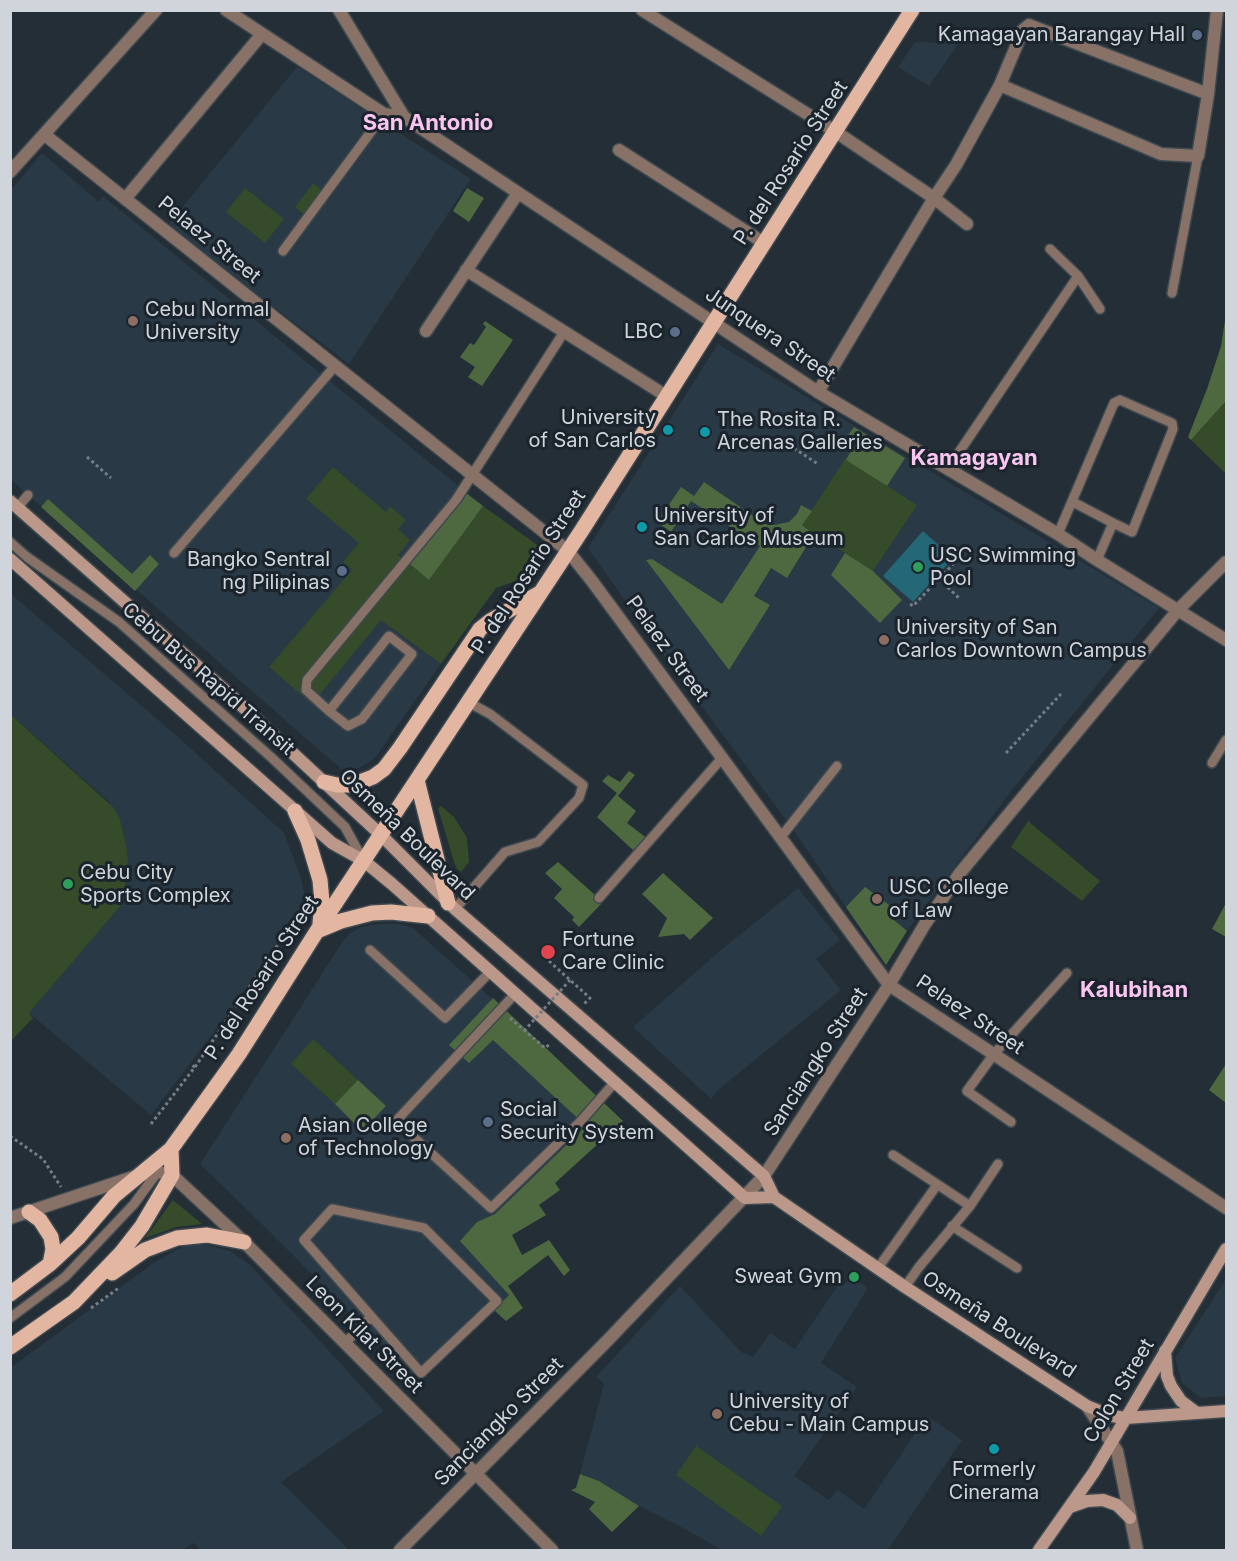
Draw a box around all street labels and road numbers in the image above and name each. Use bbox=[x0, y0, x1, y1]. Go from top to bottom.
street label: P. del Rosario Street bbox=[729, 76, 853, 250]
street label: Pelaez Street bbox=[153, 191, 265, 289]
street label: Junquera Street bbox=[700, 283, 840, 387]
street label: P. del Rosario Street bbox=[467, 485, 591, 659]
street label: Pelaez Street bbox=[621, 591, 713, 707]
street label: Cebu Bus Rapid Transit bbox=[117, 598, 299, 760]
street label: Osmeña Boulevard bbox=[334, 764, 480, 906]
street label: P. del Rosario Street bbox=[200, 891, 324, 1065]
street label: Pelaez Street bbox=[912, 970, 1028, 1060]
street label: Sanciangko Street bbox=[759, 983, 873, 1141]
street label: Osmeña Boulevard bbox=[918, 1266, 1080, 1384]
street label: Leon Kilat Street bbox=[300, 1271, 428, 1399]
street label: Colon Street bbox=[1079, 1335, 1159, 1447]
street label: Sanciangko Street bbox=[430, 1353, 568, 1491]

